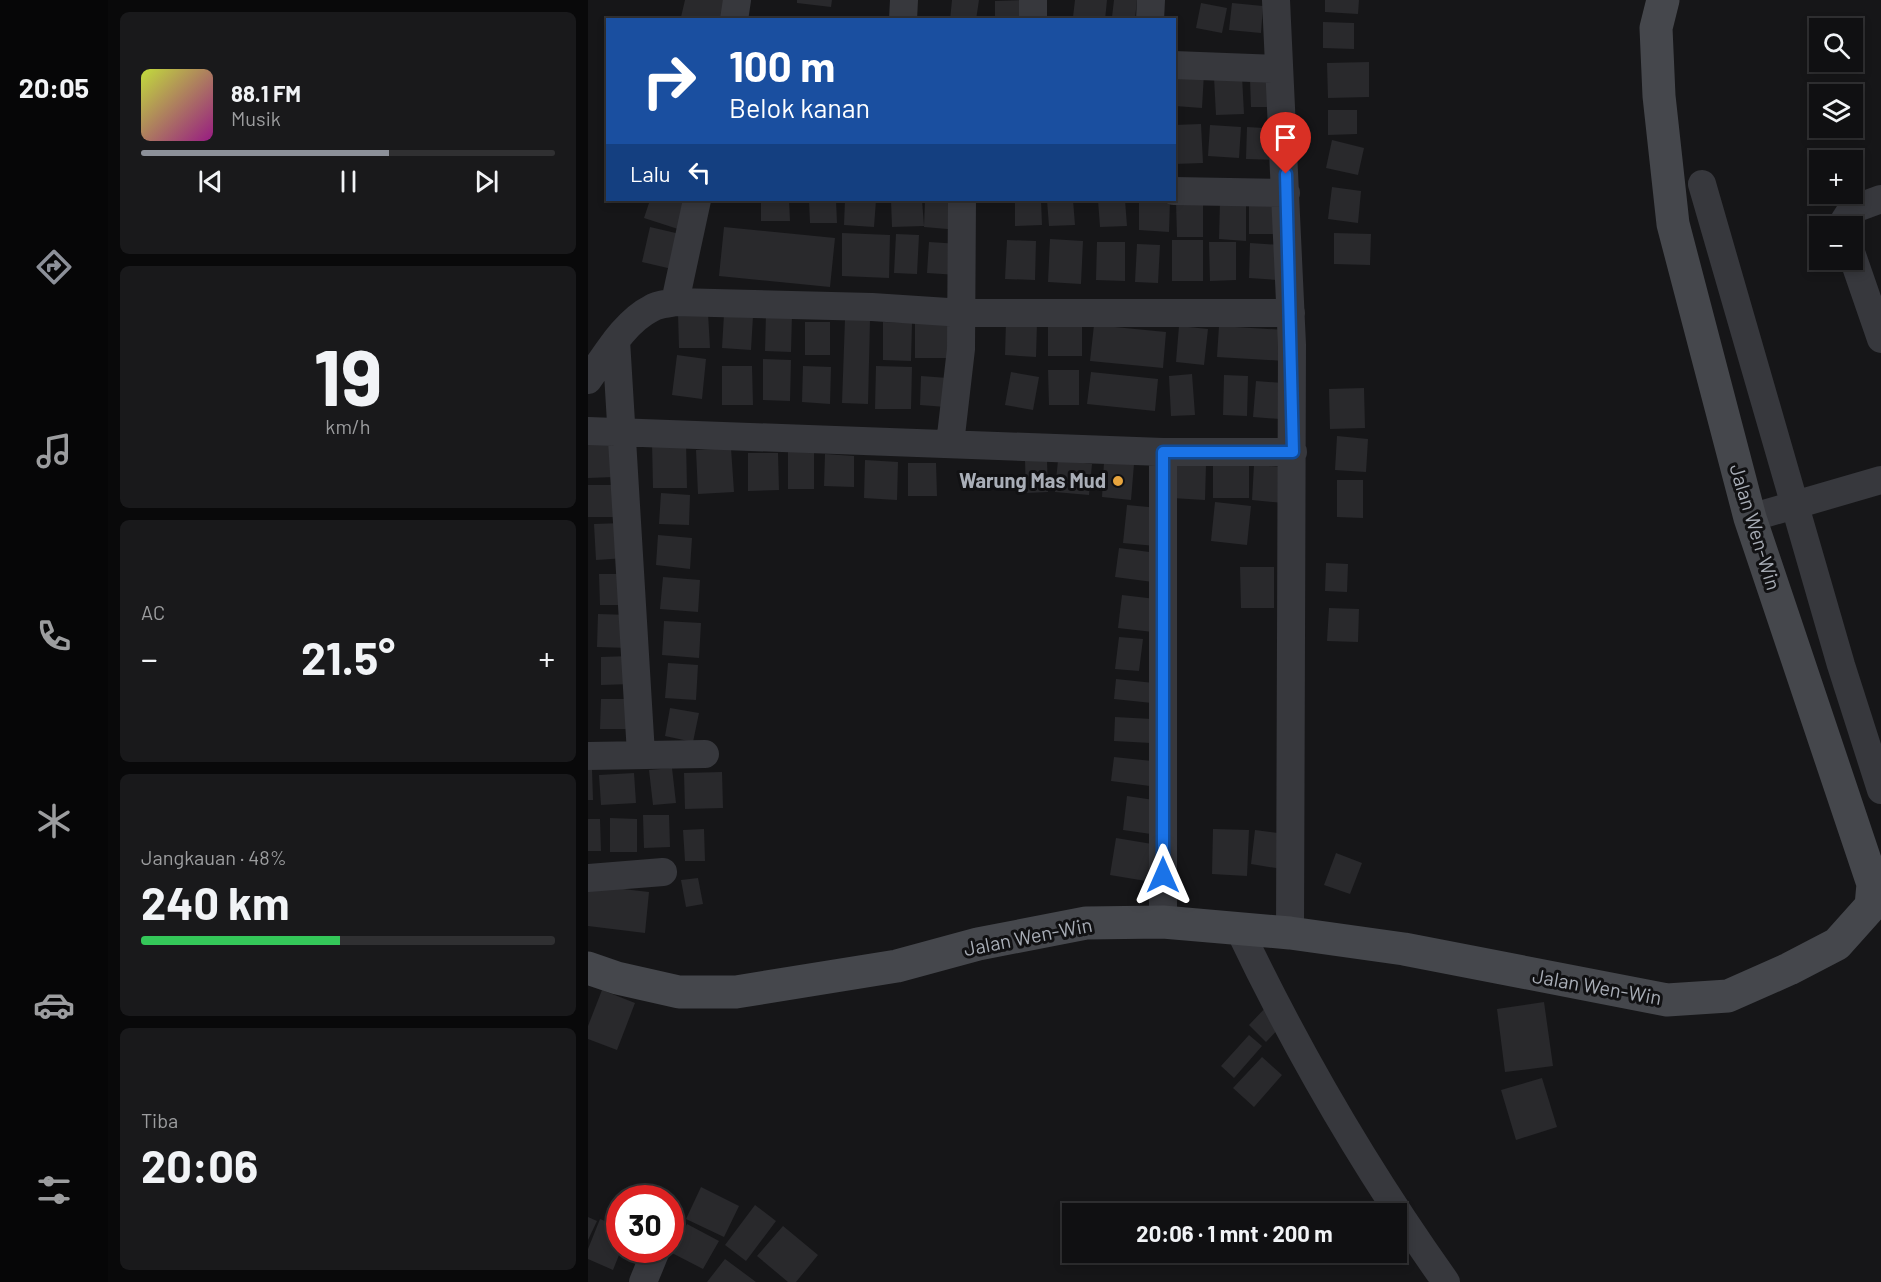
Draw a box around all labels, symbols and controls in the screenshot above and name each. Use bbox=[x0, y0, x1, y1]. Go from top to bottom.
map controls bbox=[1809, 18, 1863, 270]
button: search bbox=[1809, 18, 1863, 72]
text: 100 m bbox=[729, 40, 835, 90]
icon: right bbox=[630, 42, 708, 120]
text: 20:05 bbox=[19, 71, 89, 103]
text: 88.1 FM bbox=[231, 80, 301, 106]
button: layers bbox=[1809, 84, 1863, 138]
text: Belok kanan bbox=[729, 91, 870, 123]
text: Musik bbox=[231, 106, 281, 130]
pin bbox=[1260, 112, 1311, 174]
icon: arrive bbox=[1269, 121, 1302, 154]
button: + bbox=[1809, 150, 1863, 204]
icon: left bbox=[683, 156, 716, 189]
text: Lalu bbox=[630, 160, 671, 186]
icon: previous bbox=[194, 165, 227, 198]
icon: pause bbox=[332, 165, 365, 198]
icon: next bbox=[470, 165, 503, 198]
button: − bbox=[1809, 216, 1863, 270]
icon: directions bbox=[33, 246, 75, 288]
text: 19 bbox=[313, 328, 383, 422]
text: km/h bbox=[325, 414, 371, 438]
icon: music bbox=[33, 430, 75, 472]
street label: Jalan Wen-Win bbox=[1725, 461, 1787, 593]
place label: Warung Mas Mud bbox=[959, 468, 1106, 492]
marker: Warung Mas Mud bbox=[1111, 474, 1125, 488]
text: AC bbox=[141, 600, 165, 624]
icon: phone bbox=[33, 615, 75, 657]
text: 21.5° bbox=[301, 630, 395, 684]
text: − bbox=[141, 638, 158, 678]
text: + bbox=[539, 638, 555, 678]
icon: climate bbox=[33, 800, 75, 842]
position arrow bbox=[1131, 843, 1195, 907]
text: Jangkauan · 48% bbox=[141, 845, 287, 869]
text: 240 km bbox=[141, 875, 290, 929]
street label: Jalan Wen-Win bbox=[961, 912, 1094, 960]
street label: Jalan Wen-Win bbox=[1531, 963, 1664, 1009]
icon: car bbox=[33, 984, 75, 1026]
text: Tiba bbox=[141, 1108, 178, 1132]
text: 20:06 bbox=[141, 1138, 258, 1192]
icon: filters bbox=[33, 1169, 75, 1211]
speed limit sign: 30 bbox=[606, 1185, 684, 1263]
text: 20:06 · 1 mnt · 200 m bbox=[1136, 1220, 1333, 1246]

